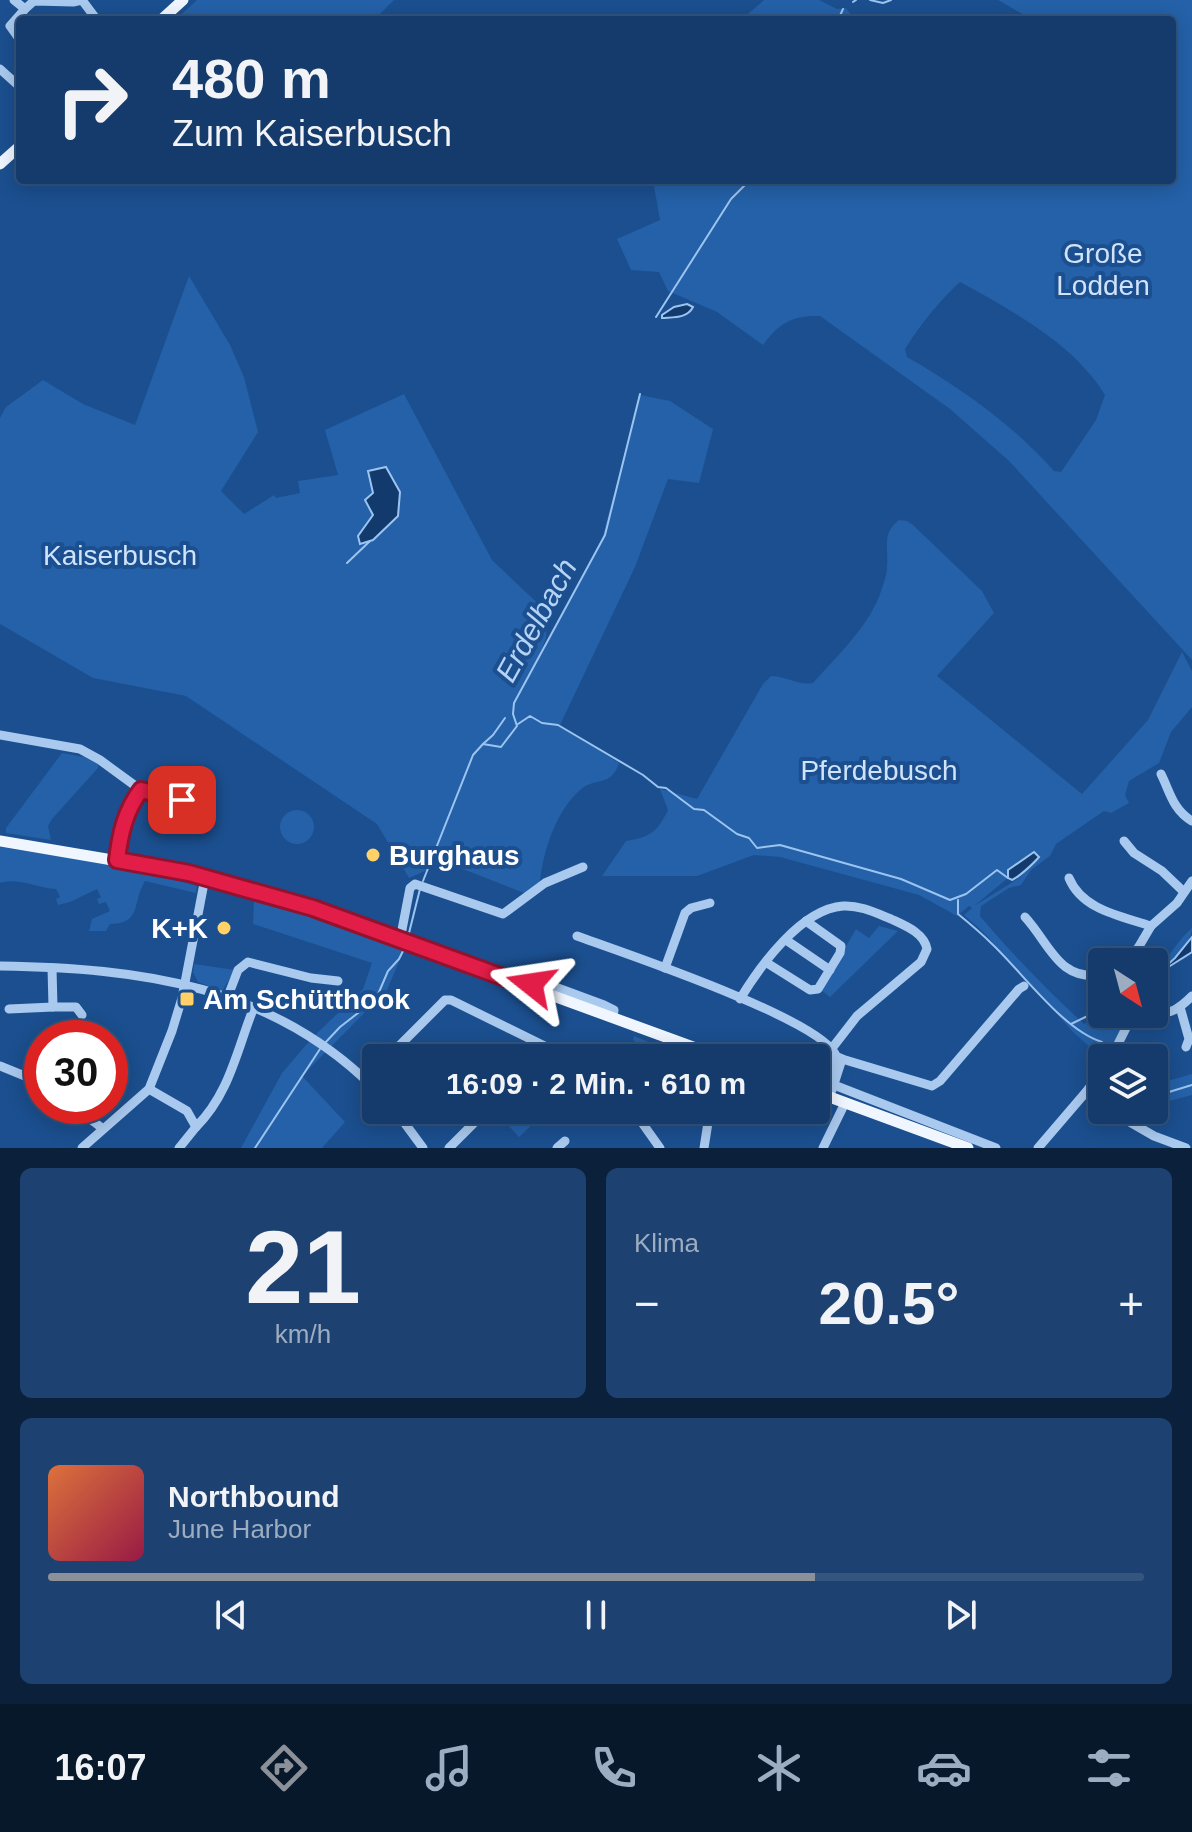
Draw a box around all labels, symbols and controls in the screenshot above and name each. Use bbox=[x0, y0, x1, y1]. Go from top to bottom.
text: 480 m bbox=[172, 47, 331, 110]
icon: right bbox=[40, 48, 144, 152]
text: Zum Kaiserbusch bbox=[172, 113, 452, 154]
park label: Große Lodden bbox=[1056, 238, 1150, 301]
park label: Kaiserbusch bbox=[43, 540, 197, 571]
water label: Erdelbach bbox=[489, 553, 583, 687]
park label: Pferdebusch bbox=[800, 755, 958, 786]
pin bbox=[148, 766, 216, 834]
icon: arrive bbox=[160, 778, 204, 822]
place label: Burghaus bbox=[389, 840, 520, 871]
marker: Burghaus bbox=[364, 846, 382, 864]
place label: K+K bbox=[151, 913, 208, 944]
marker: K+K bbox=[215, 919, 233, 937]
position arrow bbox=[489, 942, 573, 1026]
north arrow bbox=[1088, 948, 1168, 1028]
map controls bbox=[1088, 948, 1168, 1124]
place label: Am Schütthook bbox=[203, 984, 410, 1015]
marker: Am Schütthook bbox=[178, 990, 196, 1008]
speed limit sign: 30 bbox=[24, 1020, 128, 1124]
button: layers bbox=[1088, 1044, 1168, 1124]
text: 16:09 · 2 Min. · 610 m bbox=[446, 1067, 746, 1100]
text: 21 bbox=[245, 1209, 361, 1325]
text: Klima bbox=[634, 1228, 699, 1258]
text: 20.5° bbox=[819, 1270, 959, 1337]
text: − bbox=[634, 1279, 660, 1328]
text: + bbox=[1118, 1279, 1144, 1328]
text: km/h bbox=[275, 1319, 331, 1349]
text: Northbound bbox=[168, 1480, 340, 1513]
text: June Harbor bbox=[168, 1514, 311, 1544]
icon: previous bbox=[209, 1593, 253, 1637]
icon: pause bbox=[574, 1593, 618, 1637]
icon: next bbox=[939, 1593, 983, 1637]
icon: directions bbox=[256, 1740, 312, 1796]
icon: music bbox=[421, 1740, 477, 1796]
icon: phone bbox=[586, 1740, 642, 1796]
icon: climate bbox=[751, 1740, 807, 1796]
icon: car bbox=[916, 1740, 972, 1796]
icon: filters bbox=[1081, 1740, 1137, 1796]
text: 16:07 bbox=[55, 1747, 147, 1788]

